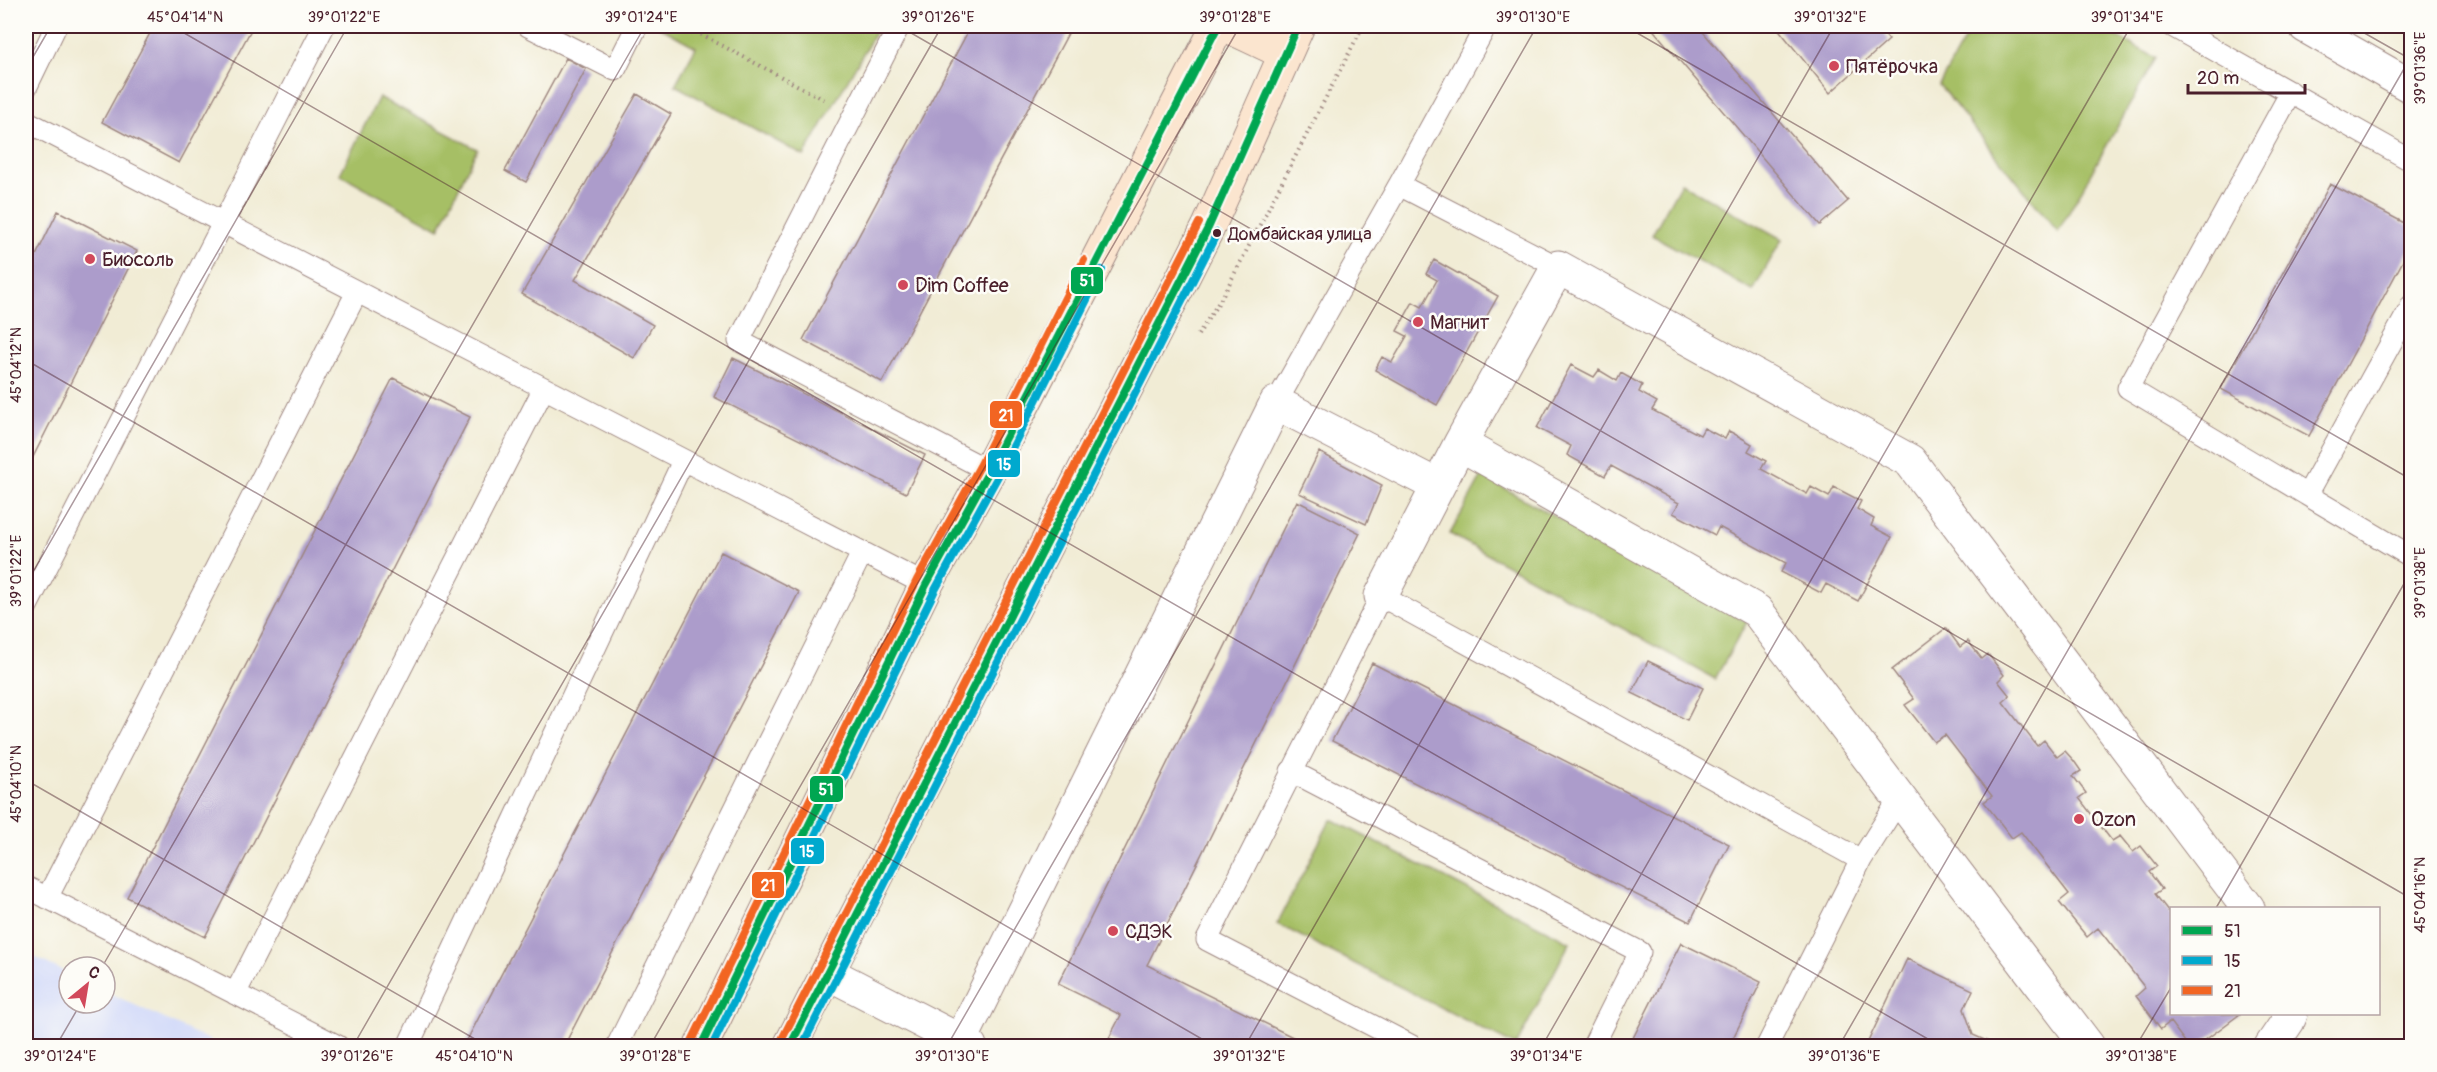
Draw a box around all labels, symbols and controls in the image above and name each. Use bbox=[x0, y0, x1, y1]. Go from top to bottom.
text: 45°04'14"N bbox=[147, 8, 223, 27]
text: 39°01'22"E bbox=[308, 8, 380, 27]
text: 39°01'24"E bbox=[605, 8, 678, 27]
text: 39°01'26"E bbox=[902, 8, 975, 27]
text: 39°01'28"E bbox=[1199, 8, 1271, 27]
text: 39°01'30"E bbox=[1496, 8, 1570, 27]
text: 39°01'32"E bbox=[1794, 8, 1866, 27]
text: 39°01'34"E bbox=[2091, 8, 2164, 27]
text: 39°01'36"E bbox=[2411, 31, 2430, 104]
place label: Пятёрочка bbox=[1846, 54, 1938, 79]
scale bar bbox=[2188, 57, 2305, 95]
marker: Пятёрочка bbox=[1827, 59, 1841, 73]
text: 20 m bbox=[2197, 67, 2239, 90]
place label: Домбайская улица bbox=[1227, 223, 1372, 246]
marker: Домбайская улица bbox=[1211, 227, 1223, 239]
place label: Биосоль bbox=[102, 247, 174, 272]
marker: Биосоль bbox=[83, 252, 97, 266]
line badge: 51 bbox=[1070, 266, 1104, 295]
text: 51 bbox=[1080, 271, 1094, 291]
place label: Dim Coffee bbox=[915, 273, 1009, 298]
marker: Dim Coffee bbox=[896, 278, 910, 292]
place label: Магнит bbox=[1430, 310, 1489, 335]
marker: Магнит bbox=[1411, 315, 1425, 329]
text: 45°04'12"N bbox=[7, 327, 26, 403]
line badge: 21 bbox=[989, 400, 1023, 429]
text: 21 bbox=[998, 406, 1014, 426]
line badge: 15 bbox=[987, 449, 1021, 478]
text: 15 bbox=[997, 455, 1012, 475]
text: 39°01'22"E bbox=[7, 535, 26, 607]
text: 39°01'38"E bbox=[2411, 547, 2430, 619]
text: 45°04'10"N bbox=[7, 745, 26, 823]
line badge: 51 bbox=[809, 775, 844, 803]
text: 51 bbox=[819, 780, 833, 800]
place label: Ozon bbox=[2091, 807, 2136, 832]
marker: Ozon bbox=[2072, 812, 2086, 826]
line badge: 15 bbox=[790, 837, 825, 865]
text: 15 bbox=[800, 842, 815, 862]
text: 45°04'16"N bbox=[2411, 857, 2430, 933]
line badge: 21 bbox=[751, 871, 785, 899]
text: 21 bbox=[760, 876, 776, 896]
legend bbox=[2170, 907, 2380, 1015]
place label: СДЭК bbox=[1125, 919, 1173, 944]
text: 51 bbox=[2224, 920, 2241, 943]
marker: СДЭК bbox=[1106, 924, 1120, 938]
text: 15 bbox=[2224, 950, 2241, 973]
north arrow bbox=[57, 955, 117, 1015]
text: С bbox=[85, 962, 103, 984]
text: 21 bbox=[2224, 980, 2241, 1003]
text: 39°01'24"E bbox=[24, 1047, 97, 1066]
text: 39°01'26"E bbox=[321, 1047, 394, 1066]
text: 45°04'10"N bbox=[435, 1047, 513, 1066]
text: 39°01'28"E bbox=[619, 1047, 691, 1066]
text: 39°01'30"E bbox=[915, 1047, 989, 1066]
text: 39°01'32"E bbox=[1213, 1047, 1285, 1066]
text: 39°01'34"E bbox=[1510, 1047, 1583, 1066]
text: 39°01'36"E bbox=[1808, 1047, 1881, 1066]
text: 39°01'38"E bbox=[2105, 1047, 2177, 1066]

